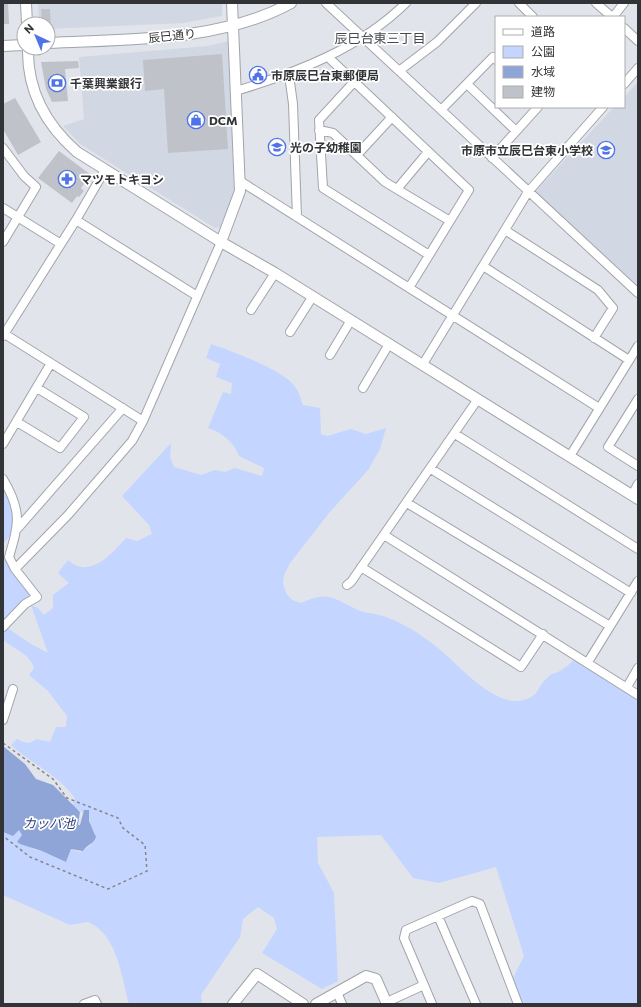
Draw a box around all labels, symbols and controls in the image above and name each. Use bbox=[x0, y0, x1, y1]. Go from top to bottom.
north arrow bbox=[16, 16, 56, 56]
legend bbox=[495, 16, 625, 108]
text: N bbox=[21, 21, 36, 36]
text: 道路 bbox=[531, 24, 555, 38]
street label: 辰巳通り bbox=[147, 26, 197, 44]
district label: 辰巳台東三丁目 bbox=[334, 30, 426, 46]
text: 公園 bbox=[531, 44, 555, 58]
text: 水域 bbox=[531, 64, 555, 78]
public building icon: 市原辰巳台東郵便局 bbox=[248, 65, 268, 85]
place label: 市原辰巳台東郵便局 bbox=[271, 68, 379, 82]
bank icon: 千葉興業銀行 bbox=[47, 73, 67, 93]
place label: 千葉興業銀行 bbox=[70, 76, 142, 90]
text: 建物 bbox=[531, 84, 555, 98]
shop icon: DCM bbox=[186, 110, 206, 130]
place label: DCM bbox=[209, 113, 238, 127]
school or university icon: 光の子幼稚園 bbox=[267, 137, 287, 157]
place label: 光の子幼稚園 bbox=[290, 140, 362, 154]
school or university icon: 市原市立辰巳台東小学校 bbox=[596, 140, 616, 160]
place label: 市原市立辰巳台東小学校 bbox=[461, 143, 593, 157]
pharmacy icon: マツモトキヨシ bbox=[57, 169, 77, 189]
place label: マツモトキヨシ bbox=[80, 172, 164, 186]
water label: カッパ池 bbox=[23, 815, 77, 831]

